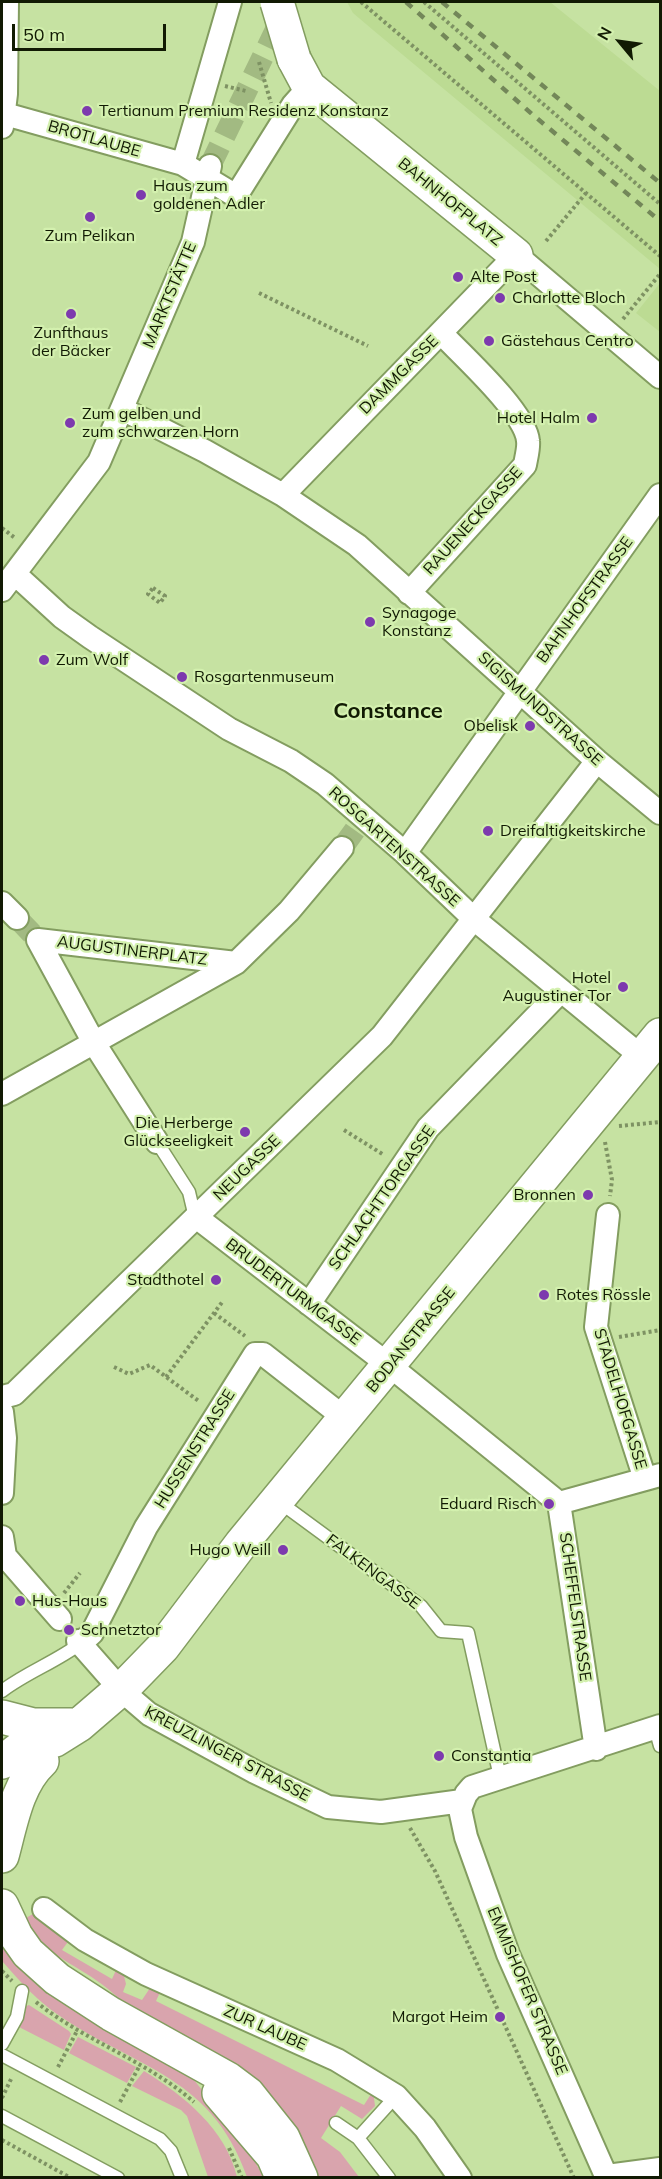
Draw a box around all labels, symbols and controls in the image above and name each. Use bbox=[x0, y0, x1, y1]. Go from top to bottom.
scale bar bbox=[15, 12, 170, 50]
north arrow bbox=[590, 12, 650, 72]
text: 50 m bbox=[23, 23, 65, 46]
text: N bbox=[593, 23, 616, 43]
place label: Tertianum Premium Residenz Konstanz bbox=[99, 101, 389, 121]
marker: Tertianum Premium Residenz Konstanz bbox=[80, 104, 94, 118]
street label: BROTLAUBE bbox=[46, 117, 142, 161]
street label: BAHNHOFPLATZ bbox=[394, 154, 506, 250]
place label: Haus zum goldenen Adler bbox=[153, 176, 265, 214]
marker: Haus zum goldenen Adler bbox=[134, 188, 148, 202]
marker: Zum Pelikan bbox=[83, 210, 97, 224]
place label: Zum Pelikan bbox=[45, 226, 135, 246]
street label: MARKTSTÄTTE bbox=[139, 239, 201, 351]
place label: Alte Post bbox=[470, 267, 537, 287]
marker: Alte Post bbox=[451, 270, 465, 284]
place label: Charlotte Bloch bbox=[512, 288, 626, 308]
marker: Charlotte Bloch bbox=[493, 291, 507, 305]
marker: Zunfthaus der Bäcker bbox=[64, 307, 78, 321]
place label: Zunfthaus der Bäcker bbox=[31, 323, 111, 361]
place label: Gästehaus Centro bbox=[501, 331, 634, 351]
street label: DAMMGASSE bbox=[356, 332, 442, 418]
marker: Gästehaus Centro bbox=[482, 334, 496, 348]
place label: Zum gelben und zum schwarzen Horn bbox=[82, 404, 239, 442]
place label: Hotel Halm bbox=[497, 408, 580, 428]
marker: Hotel Halm bbox=[585, 411, 599, 425]
marker: Zum gelben und zum schwarzen Horn bbox=[63, 416, 77, 430]
street label: RAUENECKGASSE bbox=[420, 463, 526, 579]
street label: BAHNHOFSTRASSE bbox=[533, 533, 637, 667]
place label: Synagoge Konstanz bbox=[382, 603, 456, 641]
marker: Synagoge Konstanz bbox=[363, 615, 377, 629]
street label: SIGISMUNDSTRASSE bbox=[474, 648, 606, 770]
place label: Zum Wolf bbox=[56, 650, 128, 670]
marker: Zum Wolf bbox=[37, 653, 51, 667]
place label: Rosgartenmuseum bbox=[194, 667, 334, 687]
marker: Rosgartenmuseum bbox=[175, 670, 189, 684]
district label: Constance bbox=[333, 698, 443, 724]
place label: Obelisk bbox=[464, 716, 518, 736]
marker: Obelisk bbox=[523, 719, 537, 733]
street label: ROSGARTENSTRASSE bbox=[324, 783, 464, 911]
place label: Dreifaltigkeitskirche bbox=[500, 821, 646, 841]
marker: Dreifaltigkeitskirche bbox=[481, 824, 495, 838]
street label: AUGUSTINERPLATZ bbox=[56, 932, 208, 970]
place label: Hotel Augustiner Tor bbox=[502, 968, 611, 1006]
marker: Hotel Augustiner Tor bbox=[616, 980, 630, 994]
place label: Die Herberge Glückseeligkeit bbox=[123, 1113, 233, 1151]
street label: SCHLACHTTORGASSE bbox=[325, 1122, 439, 1274]
marker: Die Herberge Glückseeligkeit bbox=[238, 1125, 252, 1139]
street label: NEUGASSE bbox=[209, 1131, 285, 1205]
place label: Bronnen bbox=[513, 1185, 576, 1205]
marker: Bronnen bbox=[581, 1188, 595, 1202]
street label: BRUDERTURMGASSE bbox=[222, 1235, 364, 1349]
place label: Stadthotel bbox=[127, 1270, 204, 1290]
marker: Stadthotel bbox=[209, 1273, 223, 1287]
street label: BODANSTRASSE bbox=[363, 1283, 459, 1397]
place label: Rotes Rössle bbox=[556, 1285, 651, 1305]
marker: Rotes Rössle bbox=[537, 1288, 551, 1302]
street label: STADELHOFGASSE bbox=[589, 1326, 651, 1472]
street label: HUSSENSTRASSE bbox=[151, 1386, 239, 1512]
place label: Eduard Risch bbox=[440, 1494, 537, 1514]
marker: Eduard Risch bbox=[542, 1497, 556, 1511]
street label: FALKENGASSE bbox=[322, 1530, 424, 1614]
street label: SCHEFFELSTRASSE bbox=[555, 1532, 595, 1682]
place label: Hugo Weill bbox=[190, 1540, 271, 1560]
marker: Hugo Weill bbox=[276, 1543, 290, 1557]
place label: Hus-Haus bbox=[32, 1591, 107, 1611]
marker: Hus-Haus bbox=[13, 1594, 27, 1608]
place label: Schnetztor bbox=[81, 1620, 161, 1640]
marker: Schnetztor bbox=[62, 1623, 76, 1637]
street label: KREUZLINGER STRASSE bbox=[141, 1702, 313, 1806]
place label: Constantia bbox=[451, 1746, 531, 1766]
marker: Constantia bbox=[432, 1749, 446, 1763]
street label: EMMISHOFER STRASSE bbox=[483, 1904, 571, 2078]
street label: ZUR LAUBE bbox=[221, 2001, 309, 2055]
place label: Margot Heim bbox=[392, 2007, 488, 2027]
marker: Margot Heim bbox=[493, 2010, 507, 2024]

